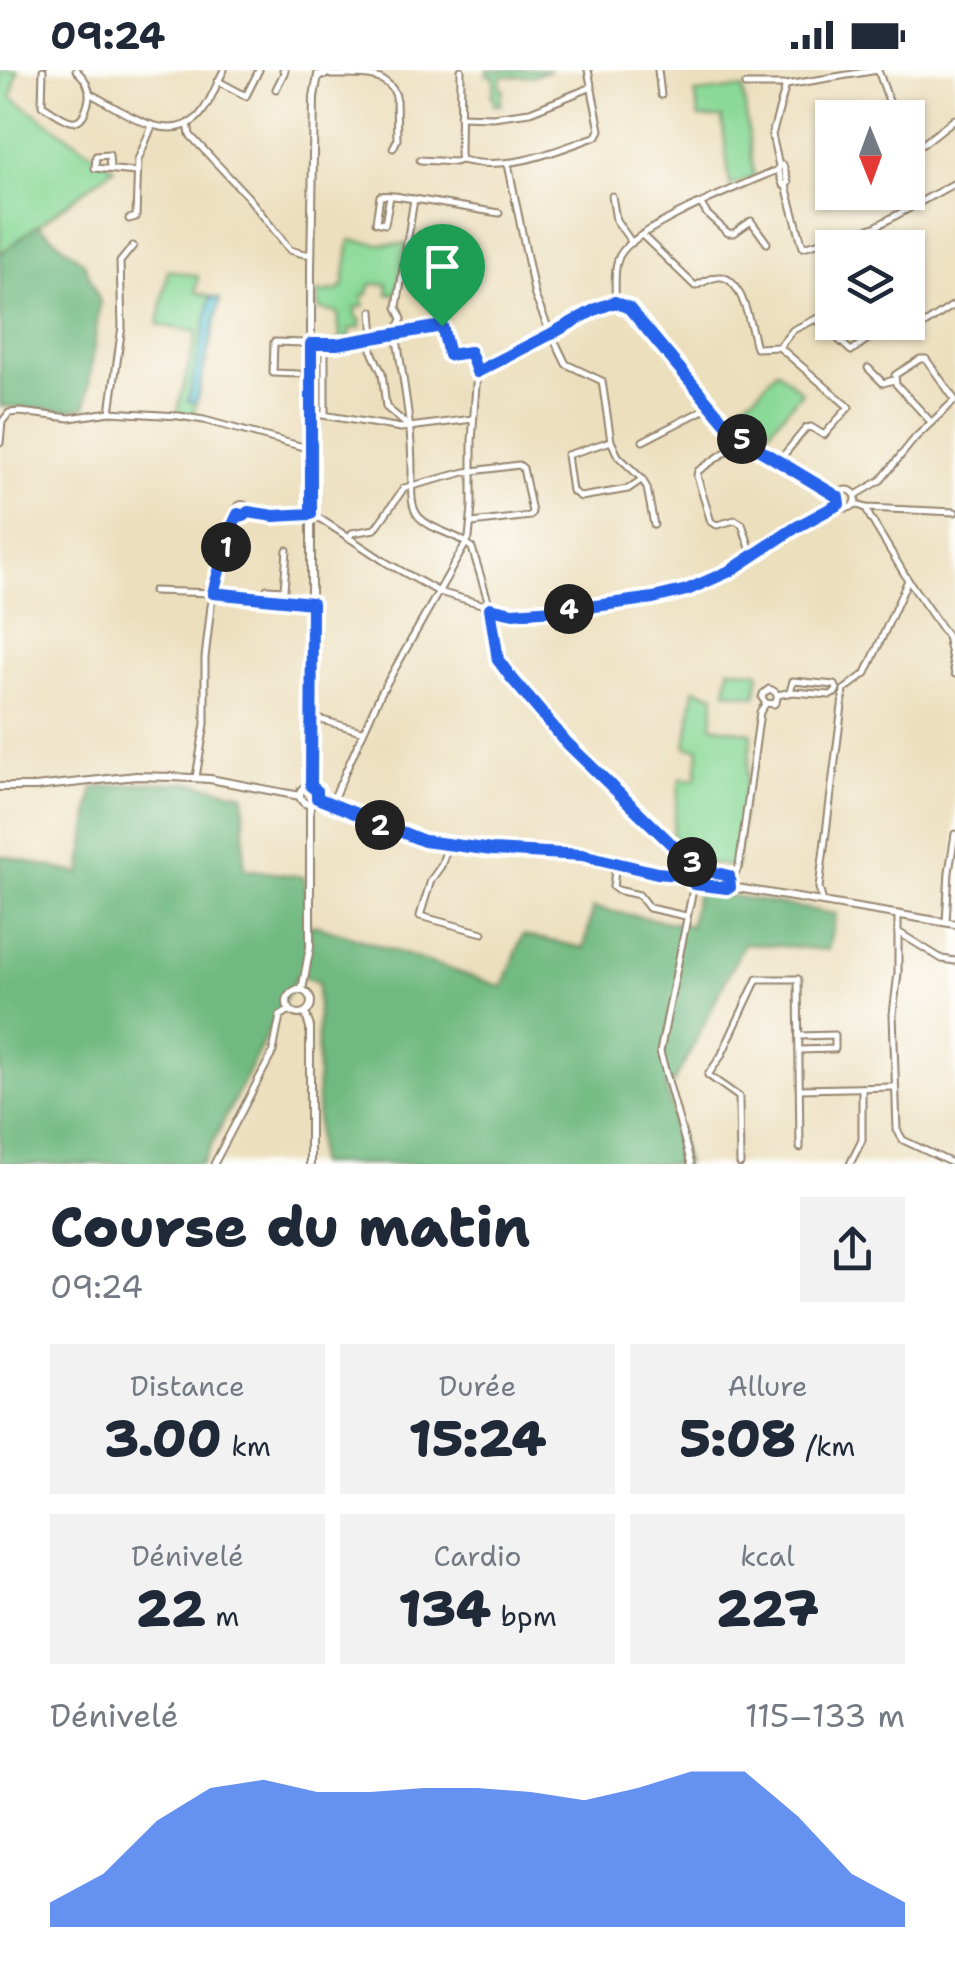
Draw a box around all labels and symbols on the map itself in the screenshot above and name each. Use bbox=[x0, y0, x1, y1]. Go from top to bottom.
north arrow bbox=[815, 100, 925, 210]
pin bbox=[400, 224, 485, 327]
pin: 5 bbox=[717, 414, 767, 464]
pin: 1 bbox=[201, 522, 251, 572]
pin: 4 bbox=[544, 584, 594, 634]
pin: 2 bbox=[355, 800, 405, 850]
pin: 3 bbox=[667, 837, 717, 887]

